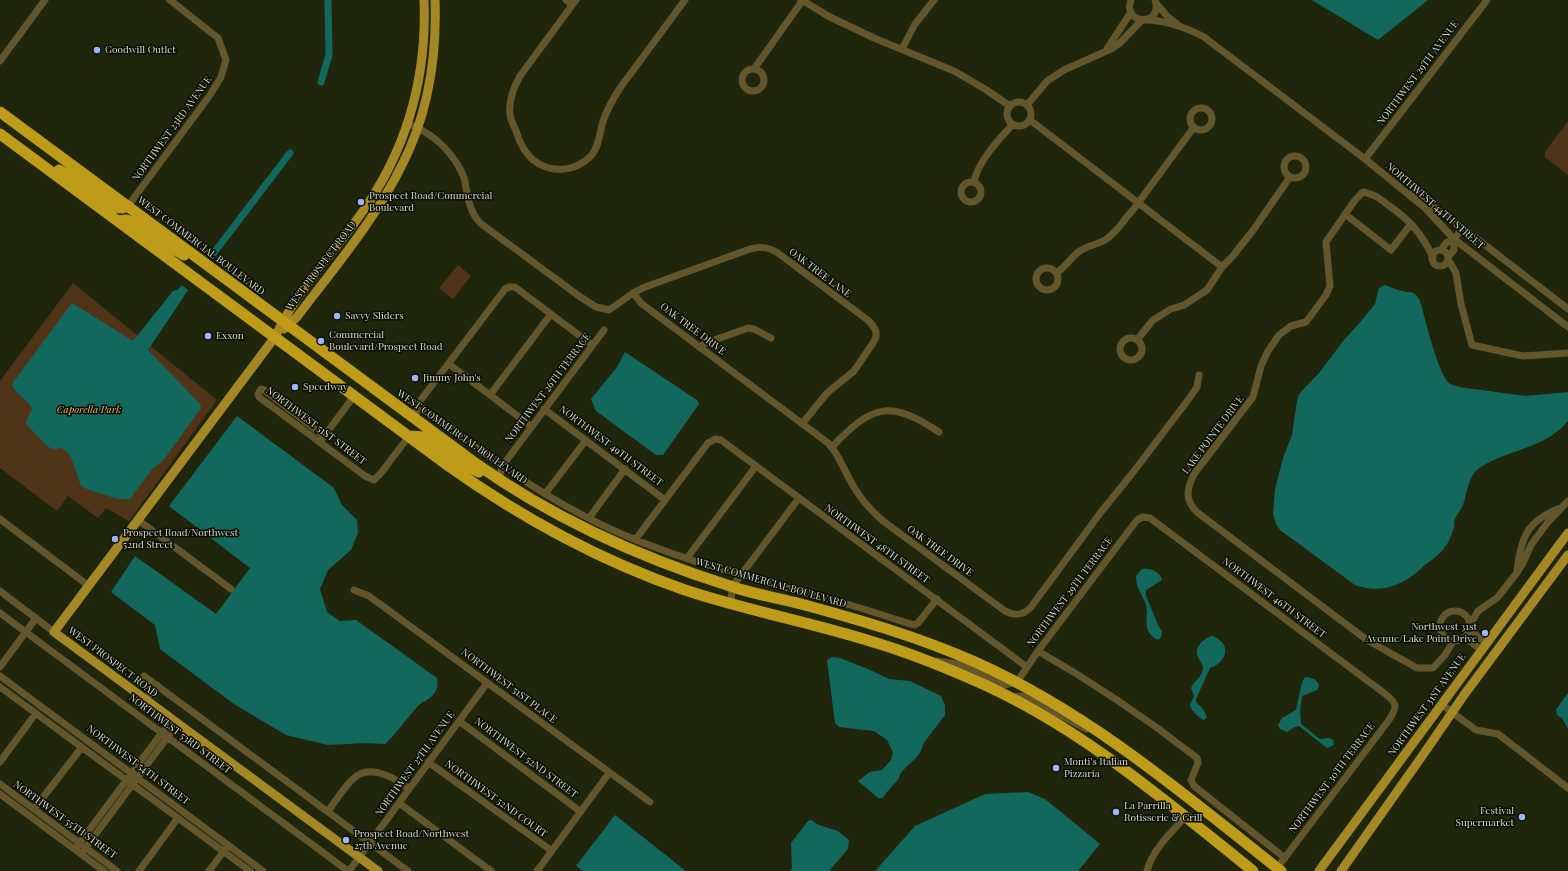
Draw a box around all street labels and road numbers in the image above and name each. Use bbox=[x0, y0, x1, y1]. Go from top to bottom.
street label: NORTHWEST 29TH AVENUE bbox=[1375, 18, 1461, 128]
street label: NORTHWEST 23RD AVENUE bbox=[130, 74, 214, 184]
street label: NORTHWEST 44TH STREET bbox=[1383, 160, 1487, 252]
street label: WEST COMMERCIAL BOULEVARD bbox=[135, 194, 267, 298]
street label: WEST PROSPECT ROAD bbox=[283, 219, 359, 313]
street label: OAK TREE LANE bbox=[786, 246, 854, 300]
street label: OAK TREE DRIVE bbox=[658, 300, 728, 358]
street label: NORTHWEST 26TH TERRACE bbox=[503, 331, 593, 445]
street label: NORTHWEST 51ST STREET bbox=[264, 384, 368, 468]
street label: WEST COMMERCIAL BOULEVARD bbox=[395, 387, 529, 487]
street label: LAKE POINTE DRIVE bbox=[1180, 393, 1246, 477]
street label: NORTHWEST 49TH STREET bbox=[557, 403, 665, 489]
street label: NORTHWEST 48TH STREET bbox=[822, 502, 932, 586]
street label: OAK TREE DRIVE bbox=[904, 523, 976, 579]
street label: NORTHWEST 29TH TERRACE bbox=[1025, 535, 1115, 649]
street label: NORTHWEST 46TH STREET bbox=[1220, 555, 1328, 641]
street label: WEST COMMERCIAL BOULEVARD bbox=[694, 556, 848, 610]
street label: WEST PROSPECT ROAD bbox=[66, 624, 160, 700]
street label: NORTHWEST 51ST PLACE bbox=[459, 646, 559, 726]
street label: NORTHWEST 31ST AVENUE bbox=[1386, 651, 1468, 759]
street label: NORTHWEST 53RD STREET bbox=[126, 692, 234, 776]
street label: NORTHWEST 27TH AVENUE bbox=[373, 709, 457, 819]
street label: NORTHWEST 52ND STREET bbox=[472, 715, 580, 801]
street label: NORTHWEST 30TH TERRACE bbox=[1287, 720, 1377, 836]
street label: NORTHWEST 54TH STREET bbox=[84, 722, 192, 808]
street label: NORTHWEST 52ND COURT bbox=[443, 758, 549, 840]
street label: NORTHWEST 55TH STREET bbox=[11, 778, 119, 862]

